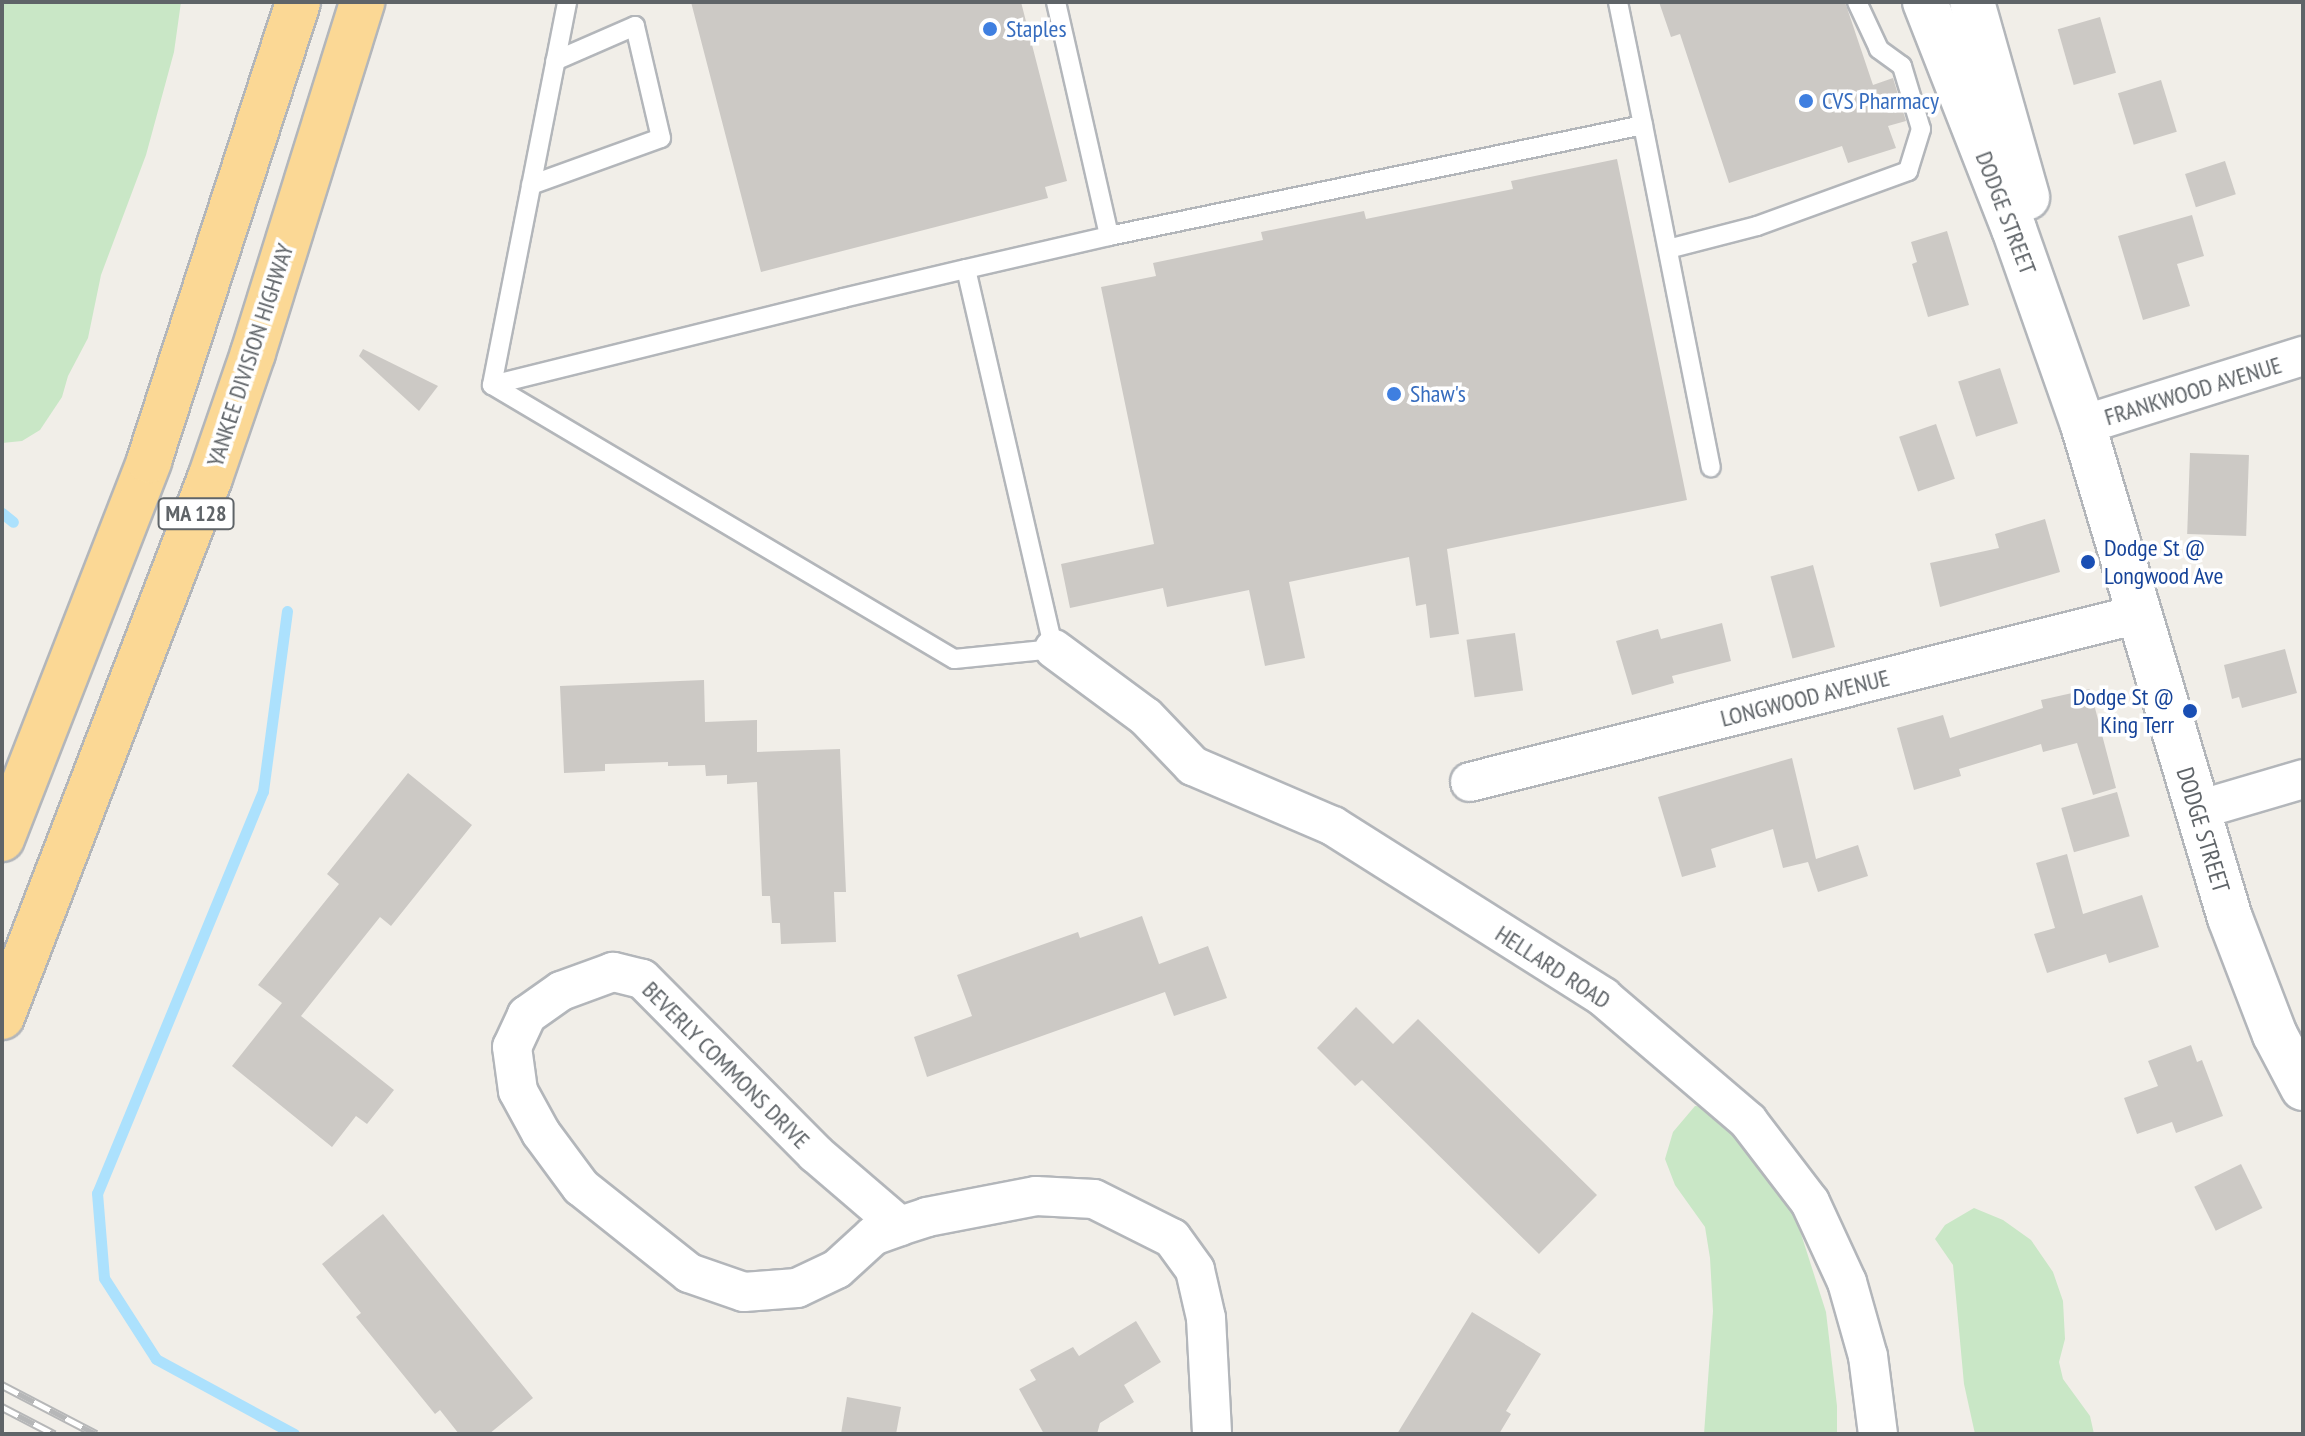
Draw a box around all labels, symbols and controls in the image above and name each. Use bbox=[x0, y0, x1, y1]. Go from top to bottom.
place label: Staples bbox=[1006, 15, 1067, 43]
marker: Staples bbox=[981, 20, 999, 38]
place label: CVS Pharmacy bbox=[1822, 87, 1939, 115]
marker: CVS Pharmacy bbox=[1797, 92, 1815, 110]
street label: DODGE STREET bbox=[1969, 147, 2043, 279]
street label: YANKEE DIVISION HIGHWAY bbox=[200, 240, 300, 470]
street label: FRANKWOOD AVENUE bbox=[2101, 350, 2285, 432]
place label: Shaw's bbox=[1410, 380, 1466, 408]
marker: Shaw's bbox=[1385, 385, 1403, 403]
road number: MA 128 bbox=[156, 496, 236, 532]
place label: Dodge St @ Longwood Ave bbox=[2104, 534, 2224, 590]
marker: Dodge St @ Longwood Ave bbox=[2079, 553, 2097, 571]
street label: LONGWOOD AVENUE bbox=[1717, 663, 1893, 733]
place label: Dodge St @ King Terr bbox=[2073, 683, 2174, 739]
marker: Dodge St @ King Terr bbox=[2181, 702, 2199, 720]
street label: DODGE STREET bbox=[2170, 764, 2236, 896]
street label: HELLARD ROAD bbox=[1490, 919, 1616, 1015]
street label: BEVERLY COMMONS DRIVE bbox=[636, 975, 816, 1155]

